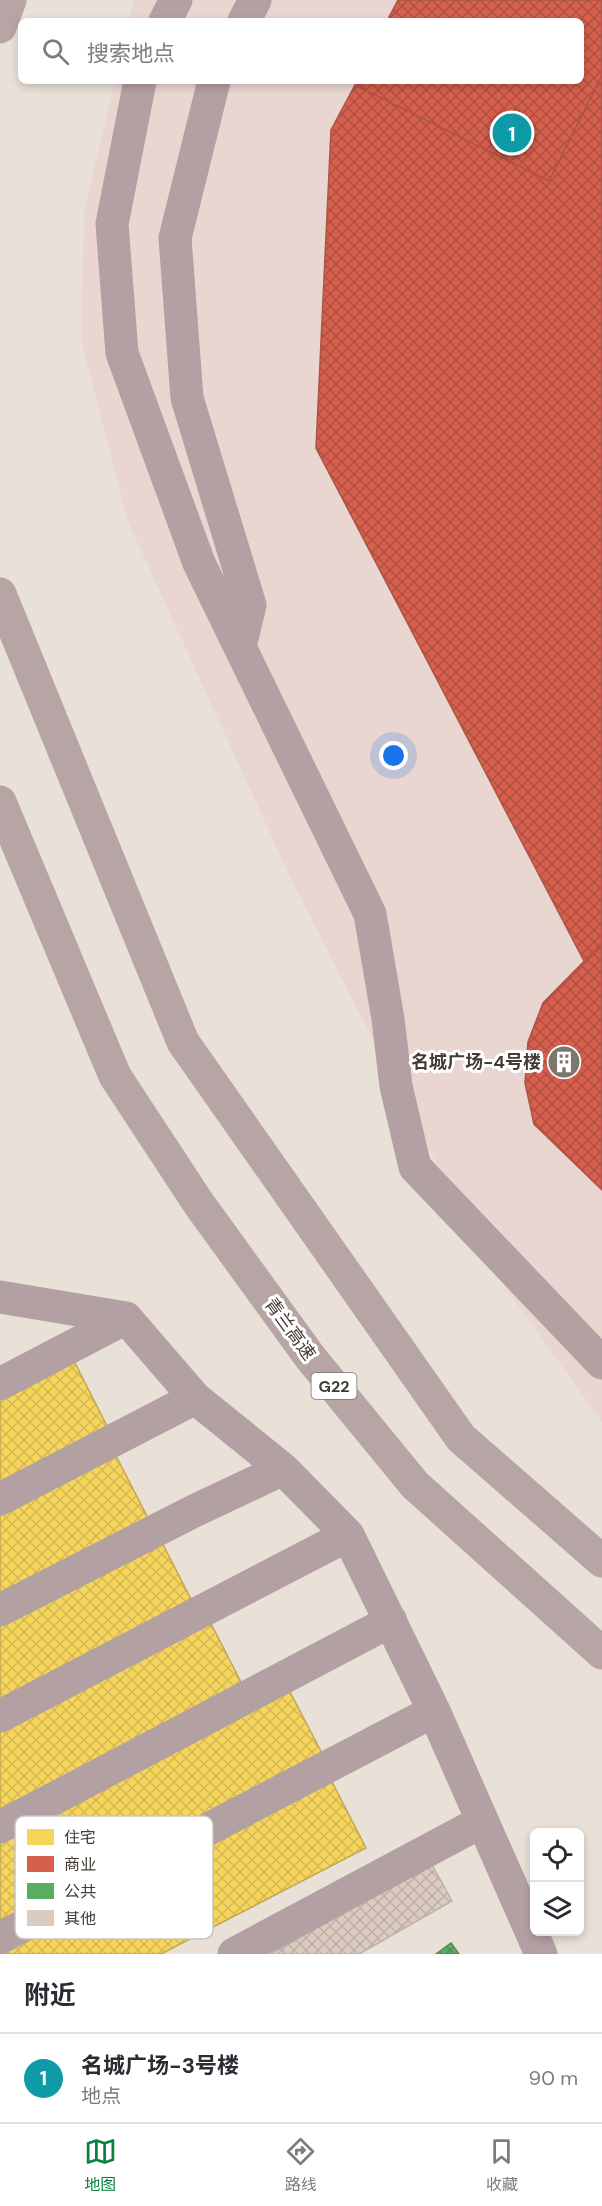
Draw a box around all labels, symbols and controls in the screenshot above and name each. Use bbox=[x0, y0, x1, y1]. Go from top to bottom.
search box bbox=[18, 18, 584, 84]
icon: search bbox=[39, 35, 72, 68]
text: 搜索地点 bbox=[87, 39, 175, 68]
pin: 1 bbox=[492, 110, 532, 156]
your location bbox=[379, 741, 408, 770]
building icon: 名城广场-4号楼 bbox=[546, 1044, 582, 1080]
place label: 名城广场-4号楼 bbox=[411, 1050, 541, 1074]
street label: 青兰高速 bbox=[259, 1293, 321, 1365]
road number: G22 bbox=[312, 1373, 356, 1399]
legend bbox=[15, 1816, 213, 1939]
text: 住宅 bbox=[64, 1827, 96, 1848]
map controls bbox=[530, 1828, 584, 1936]
button: locate bbox=[530, 1828, 584, 1882]
text: 商业 bbox=[64, 1854, 96, 1875]
text: 公共 bbox=[64, 1881, 96, 1902]
button: layers bbox=[530, 1882, 584, 1936]
text: 其他 bbox=[64, 1908, 96, 1929]
text: 附近 bbox=[24, 1978, 76, 2012]
text: 名城广场-3号楼 bbox=[81, 2051, 239, 2080]
text: 1 bbox=[40, 2065, 47, 2091]
text: 90 m bbox=[529, 2065, 578, 2091]
text: 地点 bbox=[81, 2083, 121, 2109]
tab: 地图 bbox=[84, 2135, 117, 2195]
tab: 路线 bbox=[284, 2135, 317, 2195]
tab: 收藏 bbox=[485, 2135, 518, 2195]

